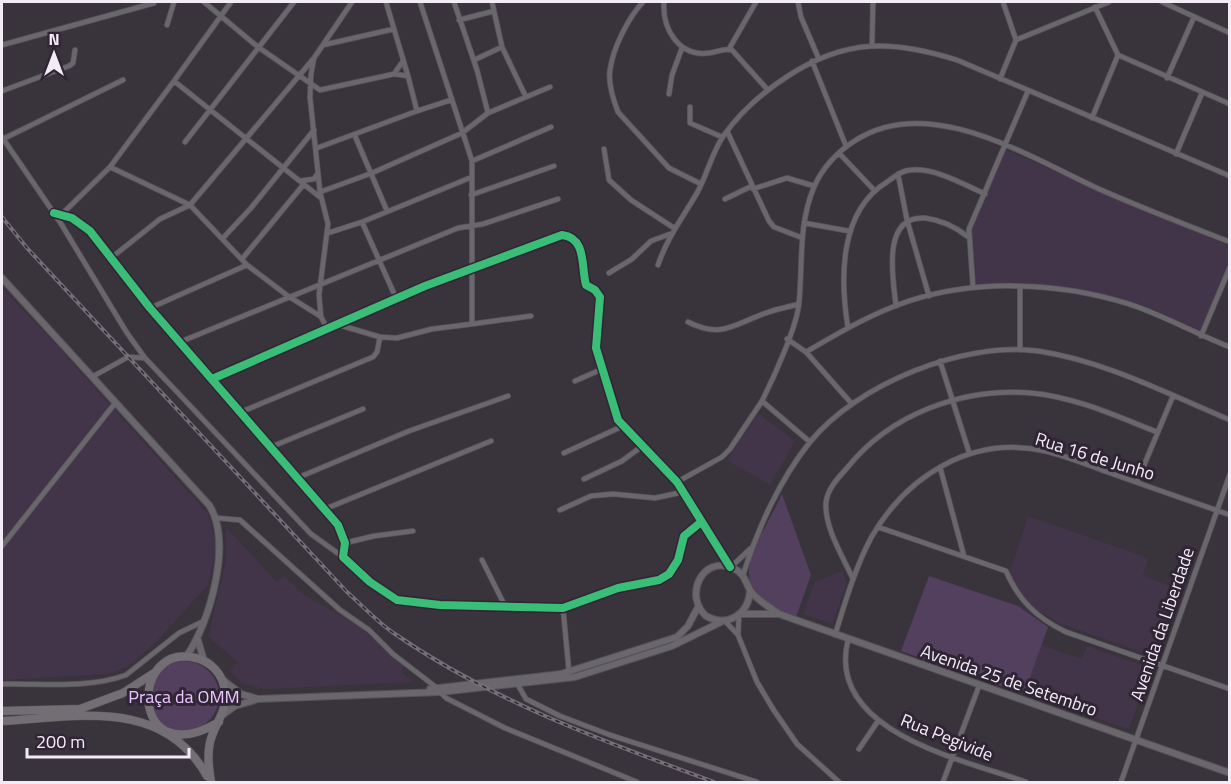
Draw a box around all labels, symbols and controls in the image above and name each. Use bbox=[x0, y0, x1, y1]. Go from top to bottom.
north arrow bbox=[24, 24, 84, 84]
text: N bbox=[48, 27, 60, 51]
street label: Rua 16 de Junho bbox=[1032, 425, 1158, 487]
street label: Avenida da Liberdade bbox=[1123, 544, 1201, 704]
street label: Avenida 25 de Setembro bbox=[917, 637, 1101, 723]
park label: Praça da OMM bbox=[128, 683, 240, 710]
street label: Rua Pegivide bbox=[897, 706, 997, 768]
scale bar bbox=[27, 721, 189, 759]
text: 200 m bbox=[36, 728, 85, 755]

